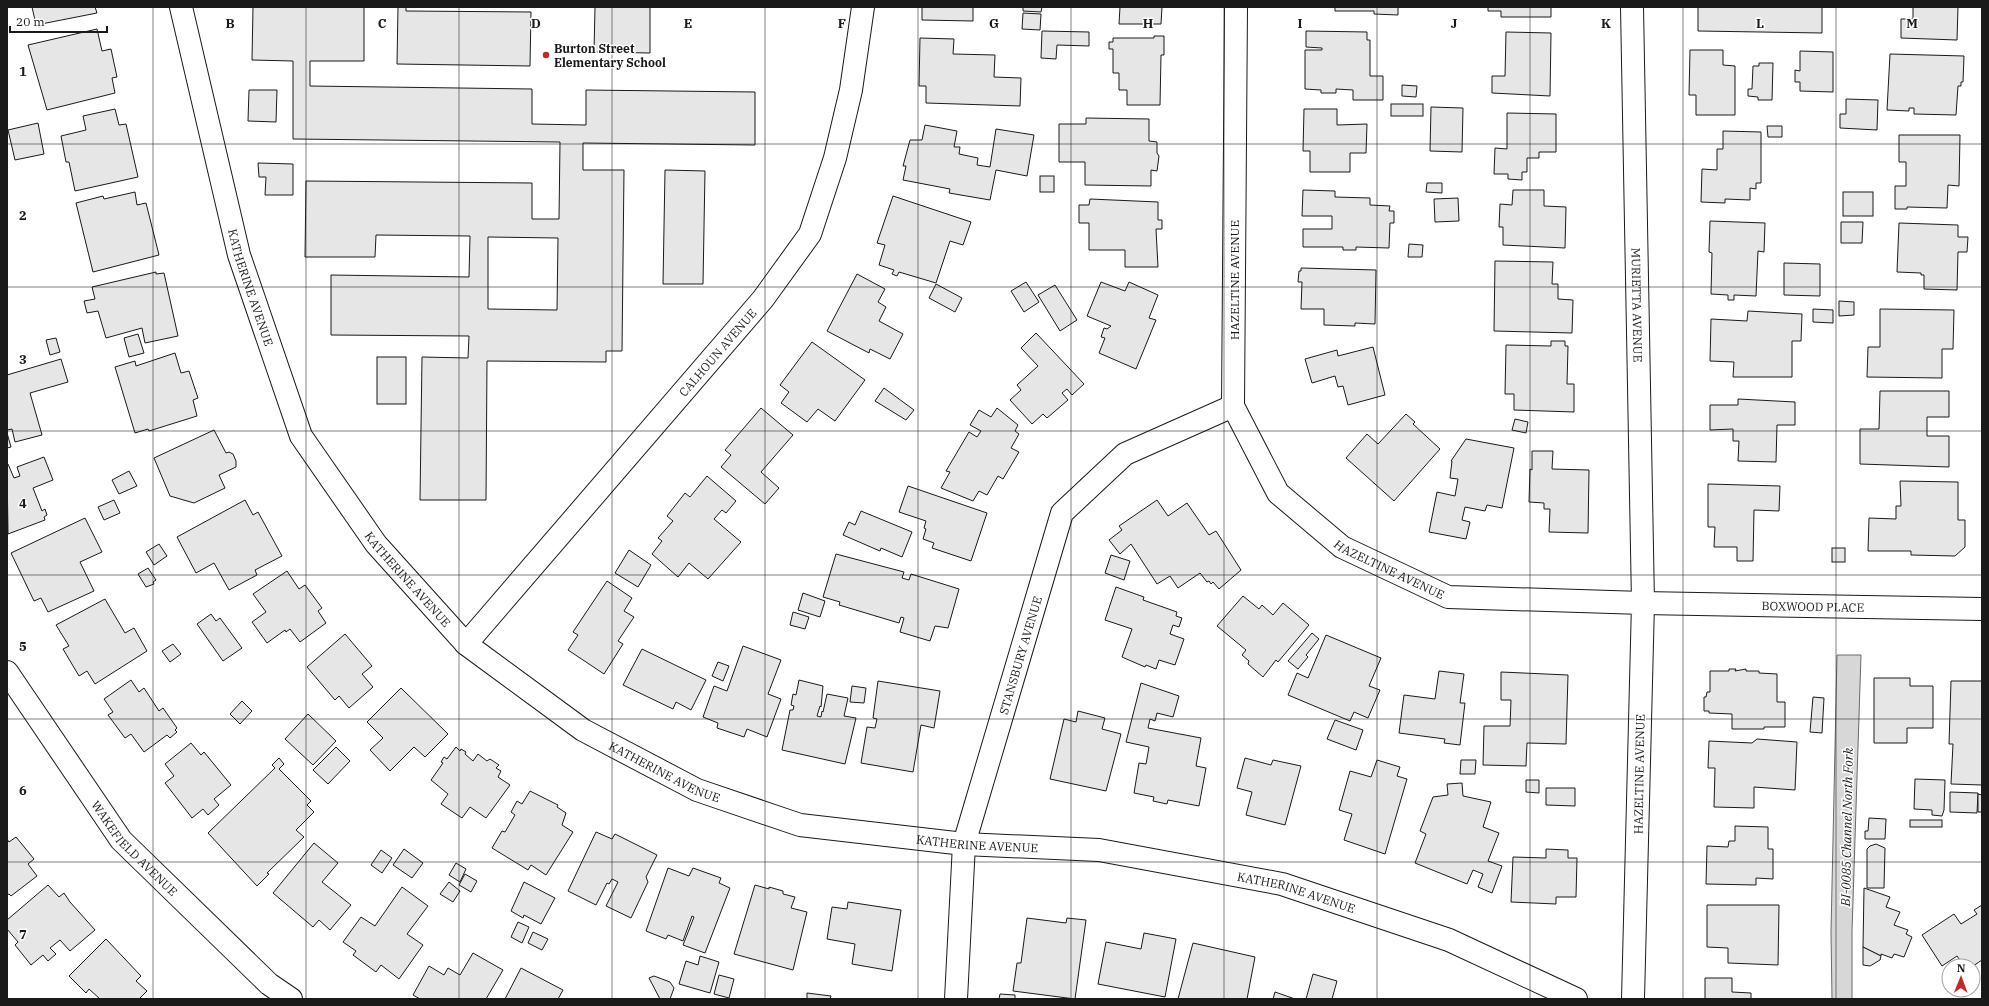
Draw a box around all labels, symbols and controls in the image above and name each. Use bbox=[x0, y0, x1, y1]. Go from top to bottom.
scale bar bbox=[10, 8, 107, 34]
text: 20 m bbox=[16, 14, 45, 29]
text: B bbox=[225, 15, 235, 32]
text: C bbox=[378, 15, 387, 32]
text: D bbox=[531, 15, 541, 32]
text: E bbox=[684, 15, 692, 32]
text: F bbox=[838, 15, 846, 32]
text: G bbox=[989, 15, 999, 32]
text: H bbox=[1143, 15, 1154, 32]
text: I bbox=[1298, 15, 1303, 32]
text: J bbox=[1451, 15, 1458, 32]
text: K bbox=[1601, 15, 1611, 32]
text: L bbox=[1756, 15, 1764, 32]
text: M bbox=[1906, 15, 1918, 32]
place label: Burton Street Elementary School bbox=[554, 41, 666, 70]
marker: Burton Street Elementary School bbox=[541, 50, 551, 60]
text: 1 bbox=[19, 63, 27, 80]
text: 2 bbox=[19, 207, 27, 224]
street label: HAZELTINE AVENUE bbox=[1227, 220, 1242, 340]
street label: KATHERINE AVENUE bbox=[226, 227, 277, 348]
street label: MURIETTA AVENUE bbox=[1629, 247, 1646, 362]
street label: CALHOUN AVENUE bbox=[675, 305, 759, 399]
text: 3 bbox=[19, 351, 27, 368]
text: 4 bbox=[19, 495, 27, 512]
street label: KATHERINE AVENUE bbox=[362, 529, 454, 630]
street label: HAZELTINE AVENUE bbox=[1331, 536, 1447, 602]
street label: STANSBURY AVENUE bbox=[995, 594, 1044, 716]
street label: BOXWOOD PLACE bbox=[1761, 598, 1864, 614]
text: 5 bbox=[19, 638, 27, 655]
street label: HAZELTINE AVENUE bbox=[1630, 714, 1648, 834]
street label: KATHERINE AVENUE bbox=[607, 738, 722, 805]
water label: BI-0085 Channel North Fork bbox=[1837, 747, 1857, 908]
text: 6 bbox=[19, 782, 27, 799]
street label: WAKEFIELD AVENUE bbox=[89, 797, 181, 899]
street label: KATHERINE AVENUE bbox=[915, 831, 1038, 855]
street label: KATHERINE AVENUE bbox=[1236, 868, 1357, 916]
text: 7 bbox=[19, 926, 27, 943]
north arrow bbox=[1941, 958, 1981, 998]
text: N bbox=[1957, 961, 1966, 975]

